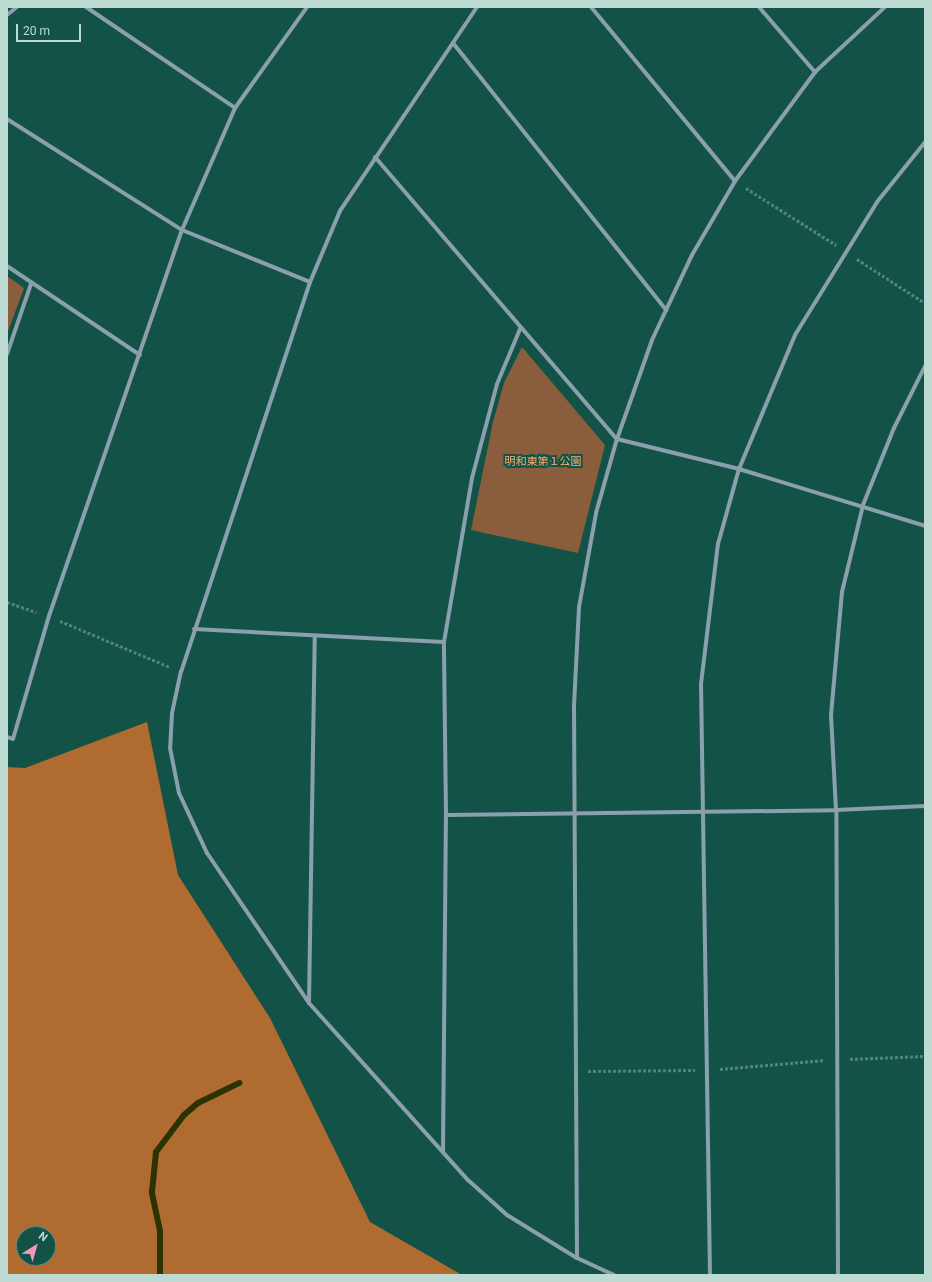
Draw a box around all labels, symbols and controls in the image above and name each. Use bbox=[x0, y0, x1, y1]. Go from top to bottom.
scale bar bbox=[18, 16, 83, 42]
text: 20 m bbox=[23, 24, 50, 38]
park label: 明和東第１公園 bbox=[505, 455, 581, 469]
north arrow bbox=[16, 1226, 56, 1266]
text: N bbox=[36, 1229, 50, 1244]

